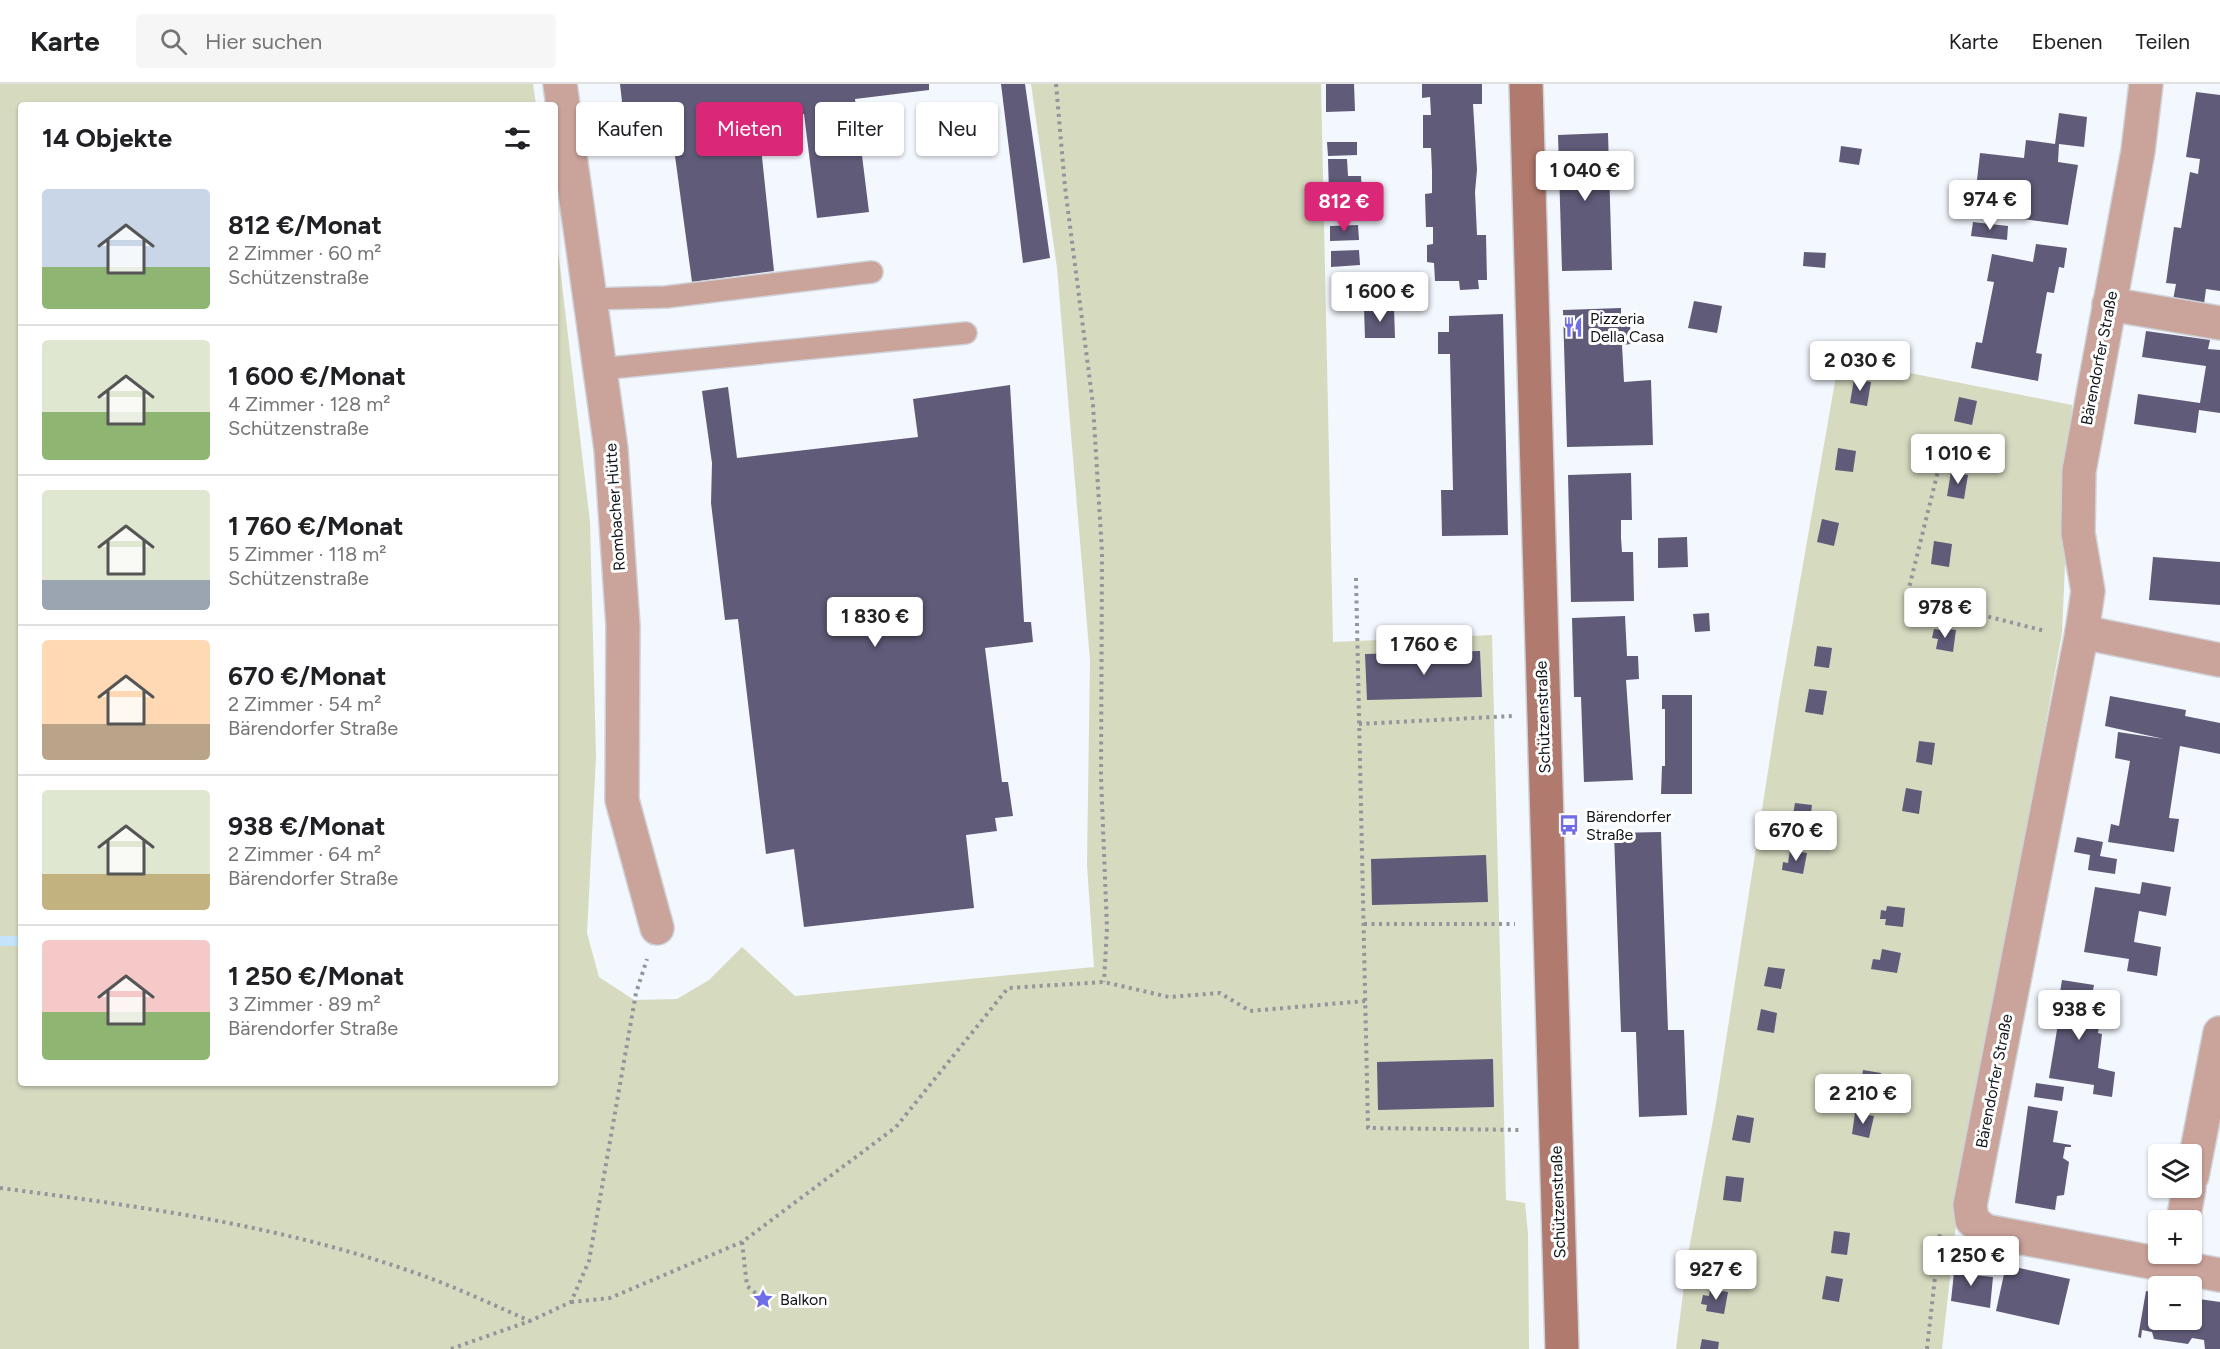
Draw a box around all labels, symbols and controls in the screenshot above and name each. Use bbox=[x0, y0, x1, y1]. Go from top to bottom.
search box bbox=[136, 14, 556, 68]
text: Karte bbox=[30, 24, 100, 58]
icon: search bbox=[157, 25, 190, 58]
text: Hier suchen bbox=[205, 28, 322, 55]
text: Karte bbox=[1949, 29, 1998, 54]
text: Ebenen bbox=[2031, 29, 2103, 54]
text: Teilen bbox=[2136, 29, 2190, 54]
chip: Kaufen bbox=[576, 102, 684, 156]
chip: Mieten bbox=[696, 102, 803, 156]
chip: Filter bbox=[815, 102, 904, 156]
chip: Neu bbox=[916, 102, 998, 156]
text: 14 Objekte bbox=[42, 122, 172, 154]
icon: filters bbox=[501, 122, 534, 155]
pin: 1 040 € bbox=[1530, 151, 1640, 202]
text: 1 040 € bbox=[1550, 158, 1620, 182]
pin: 974 € bbox=[1948, 180, 2032, 231]
pin: 812 € bbox=[1302, 182, 1386, 233]
text: 974 € bbox=[1963, 187, 2017, 211]
text: 812 € bbox=[1319, 189, 1369, 213]
text: 812 €/Monat bbox=[228, 209, 382, 241]
icon: home bbox=[90, 213, 162, 285]
text: 2 Zimmer · 60 m² bbox=[228, 241, 382, 265]
text: Schützenstraße bbox=[228, 265, 369, 289]
pin: 1 600 € bbox=[1325, 272, 1435, 323]
text: 1 600 € bbox=[1345, 279, 1415, 303]
street label: Bärendorfer Straße bbox=[2077, 289, 2121, 427]
place label: Pizzeria Della Casa bbox=[1590, 309, 1664, 346]
restaurant icon: Pizzeria Della Casa bbox=[1561, 315, 1585, 339]
pin: 2 030 € bbox=[1805, 341, 1915, 392]
text: 2 030 € bbox=[1824, 348, 1896, 372]
text: 1 600 €/Monat bbox=[228, 360, 406, 392]
icon: home bbox=[90, 364, 162, 436]
text: 4 Zimmer · 128 m² bbox=[228, 392, 390, 416]
text: Schützenstraße bbox=[228, 416, 369, 440]
pin: 1 010 € bbox=[1903, 434, 2013, 485]
text: 1 010 € bbox=[1925, 441, 1991, 465]
street label: Rombacher Hütte bbox=[601, 442, 629, 571]
text: 1 760 €/Monat bbox=[228, 510, 404, 542]
icon: home bbox=[90, 514, 162, 586]
text: 5 Zimmer · 118 m² bbox=[228, 542, 387, 566]
text: Schützenstraße bbox=[228, 566, 369, 590]
pin: 978 € bbox=[1903, 588, 1987, 639]
text: 978 € bbox=[1918, 595, 1972, 619]
pin: 1 830 € bbox=[820, 597, 930, 648]
text: 1 830 € bbox=[841, 604, 909, 628]
pin: 1 760 € bbox=[1369, 625, 1479, 676]
text: 1 760 € bbox=[1390, 632, 1458, 656]
text: 670 €/Monat bbox=[228, 660, 386, 692]
street label: Schützenstraße bbox=[1532, 660, 1554, 774]
icon: home bbox=[90, 664, 162, 736]
text: 2 Zimmer · 54 m² bbox=[228, 692, 381, 716]
text: Bärendorfer Straße bbox=[228, 716, 398, 740]
place label: Bärendorfer Straße bbox=[1586, 807, 1672, 844]
text: 938 €/Monat bbox=[228, 810, 385, 842]
pin: 670 € bbox=[1754, 811, 1838, 862]
bus stop icon: Bärendorfer Straße bbox=[1557, 813, 1581, 837]
icon: home bbox=[90, 814, 162, 886]
text: 670 € bbox=[1769, 818, 1823, 842]
text: 2 Zimmer · 64 m² bbox=[228, 842, 381, 866]
text: Bärendorfer Straße bbox=[228, 866, 398, 890]
text: 1 250 €/Monat bbox=[228, 960, 404, 992]
icon: home bbox=[90, 964, 162, 1036]
pin: 938 € bbox=[2037, 990, 2121, 1041]
text: 3 Zimmer · 89 m² bbox=[228, 992, 381, 1016]
text: 938 € bbox=[2052, 997, 2106, 1021]
street label: Bärendorfer Straße bbox=[1972, 1012, 2016, 1150]
text: Bärendorfer Straße bbox=[228, 1016, 398, 1040]
pin: 2 210 € bbox=[1808, 1074, 1918, 1125]
text: 2 210 € bbox=[1829, 1081, 1897, 1105]
map controls bbox=[2148, 1144, 2202, 1330]
button: layers bbox=[2148, 1144, 2202, 1198]
street label: Schützenstraße bbox=[1547, 1145, 1569, 1259]
button: + bbox=[2148, 1210, 2202, 1264]
pin: 1 250 € bbox=[1916, 1236, 2026, 1287]
text: 1 250 € bbox=[1937, 1243, 2005, 1267]
pin: 927 € bbox=[1674, 1250, 1758, 1301]
text: 927 € bbox=[1690, 1257, 1742, 1281]
button: − bbox=[2148, 1276, 2202, 1330]
place icon: Balkon bbox=[751, 1287, 775, 1311]
place label: Balkon bbox=[780, 1290, 827, 1309]

